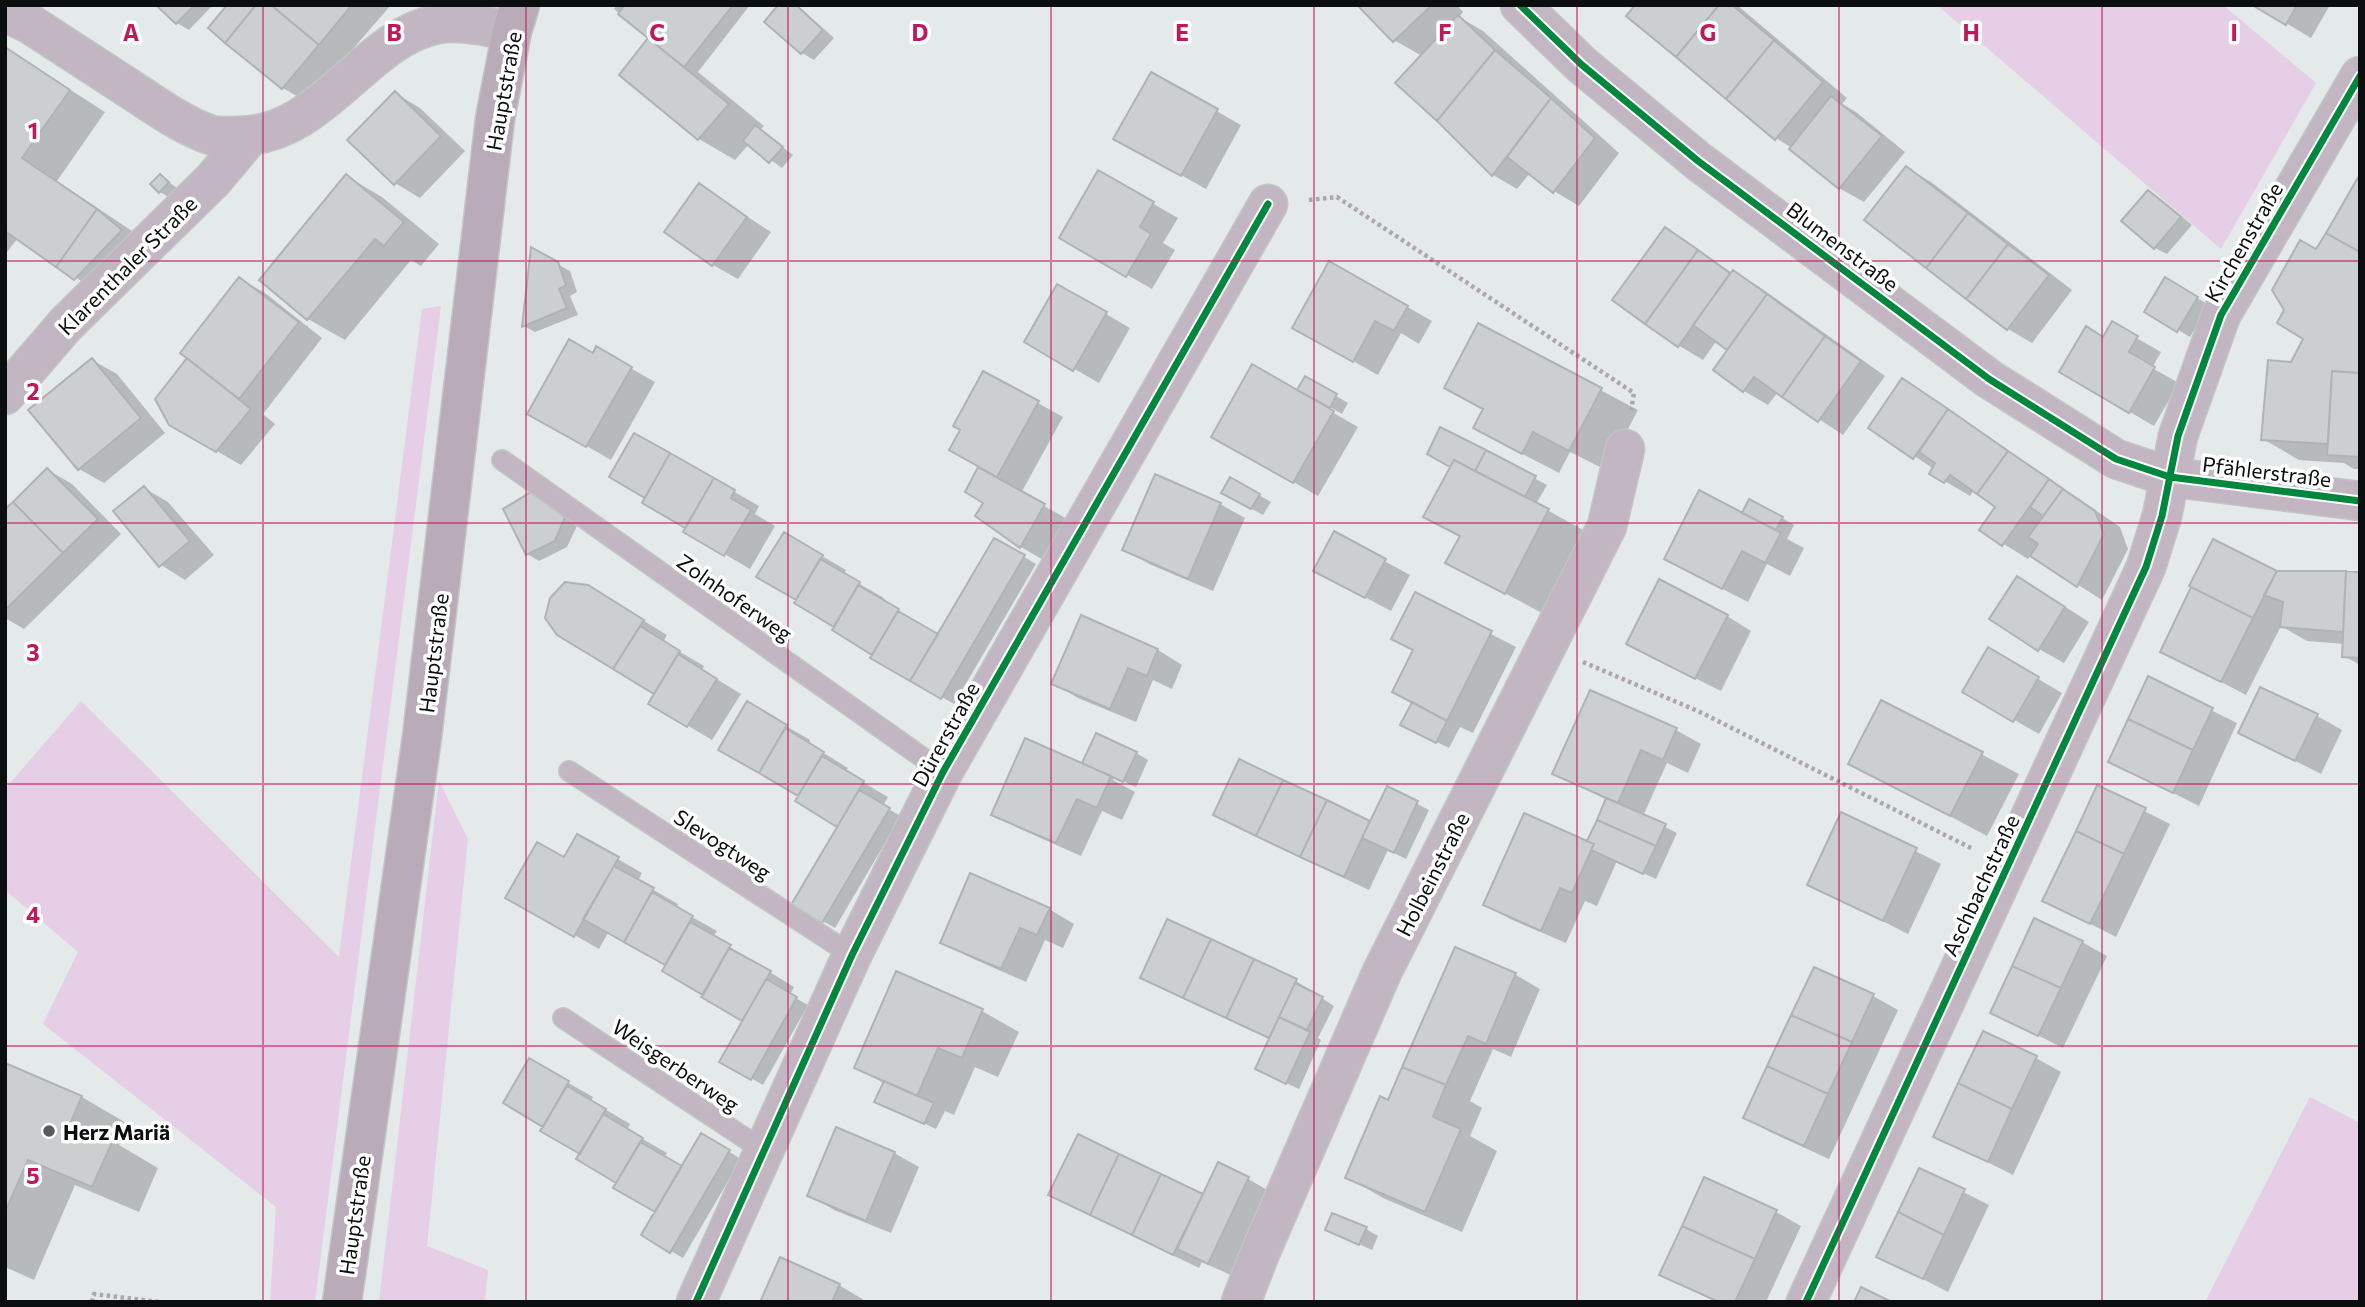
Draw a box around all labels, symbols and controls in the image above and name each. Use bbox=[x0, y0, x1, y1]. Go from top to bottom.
text: A bbox=[123, 18, 140, 46]
text: B bbox=[386, 18, 402, 46]
text: C bbox=[649, 18, 665, 46]
text: D bbox=[912, 18, 929, 46]
text: E bbox=[1175, 18, 1189, 46]
text: F bbox=[1438, 18, 1452, 46]
text: G bbox=[1700, 18, 1716, 46]
text: H bbox=[1962, 18, 1980, 46]
text: I bbox=[2230, 18, 2238, 46]
street label: Hauptstraße bbox=[480, 30, 526, 152]
text: 1 bbox=[28, 116, 38, 144]
street label: Kirchenstraße bbox=[2199, 178, 2287, 306]
street label: Klarenthaler Straße bbox=[53, 191, 201, 339]
street label: Blumenstraße bbox=[1782, 196, 1904, 296]
text: 2 bbox=[26, 377, 40, 405]
street label: Pfählerstraße bbox=[2201, 451, 2333, 491]
street label: Zolnhoferweg bbox=[673, 548, 797, 646]
street label: Hauptstraße bbox=[413, 592, 453, 714]
text: 3 bbox=[26, 638, 40, 666]
street label: Dürerstraße bbox=[906, 677, 984, 791]
street label: Slevogtweg bbox=[670, 803, 776, 885]
street label: Holbeinstraße bbox=[1390, 808, 1474, 940]
street label: Aschbachstraße bbox=[1936, 810, 2024, 960]
text: 4 bbox=[26, 900, 40, 928]
street label: Weisgerberweg bbox=[608, 1013, 744, 1117]
place label: Herz Mariä bbox=[63, 1119, 170, 1144]
marker: Herz Mariä bbox=[41, 1123, 57, 1139]
street label: Hauptstraße bbox=[333, 1154, 375, 1276]
text: 5 bbox=[26, 1161, 40, 1189]

